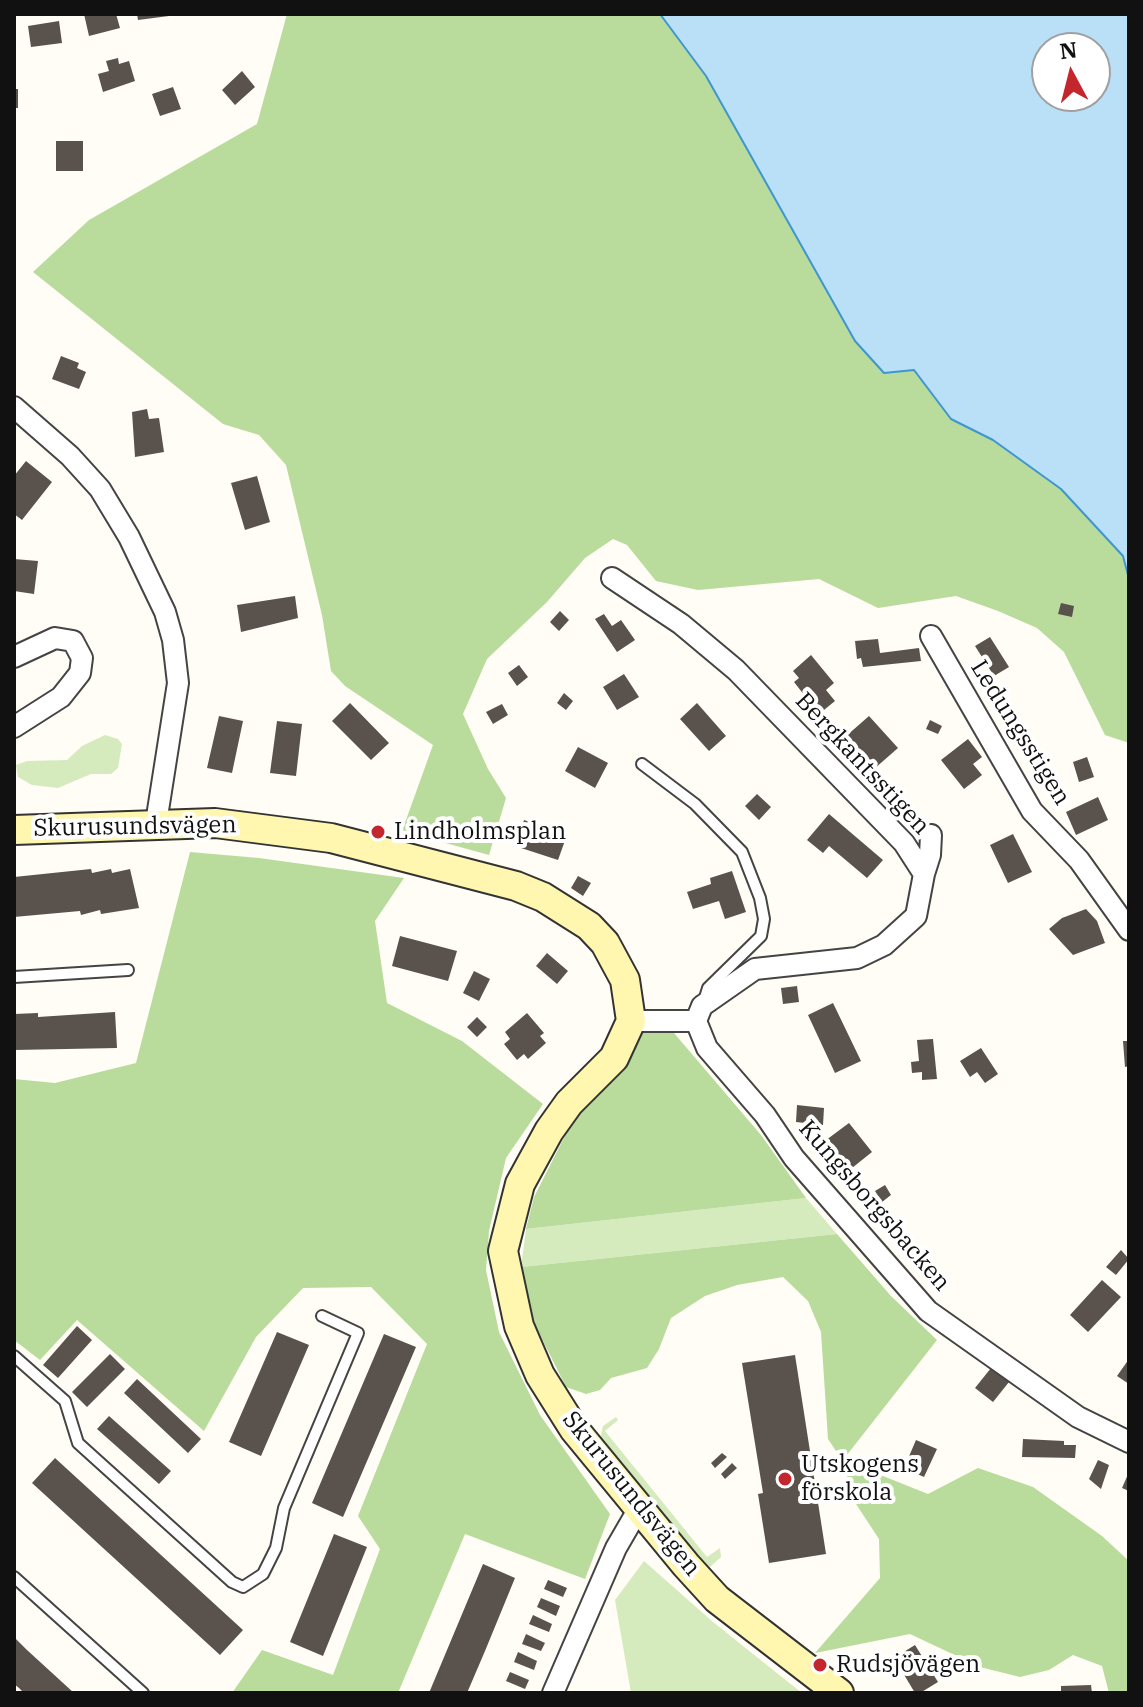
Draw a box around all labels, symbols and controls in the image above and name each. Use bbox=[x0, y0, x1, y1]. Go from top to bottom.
north arrow bbox=[1031, 32, 1111, 112]
text: N bbox=[1058, 34, 1079, 65]
street label: Ledungsstigen bbox=[964, 655, 1076, 811]
street label: Bergkantsstigen bbox=[789, 687, 935, 841]
street label: Skurusundsvägen bbox=[33, 811, 237, 843]
place label: Lindholmsplan bbox=[394, 818, 566, 846]
marker: Lindholmsplan bbox=[369, 823, 387, 841]
street label: Kungsborgsbacken bbox=[792, 1115, 956, 1297]
street label: Skurusundsvägen bbox=[556, 1406, 706, 1582]
place label: Utskogens förskola bbox=[801, 1451, 919, 1507]
marker: Utskogens förskola bbox=[776, 1470, 794, 1488]
place label: Rudsjövägen bbox=[836, 1651, 980, 1679]
marker: Rudsjövägen bbox=[811, 1656, 829, 1674]

